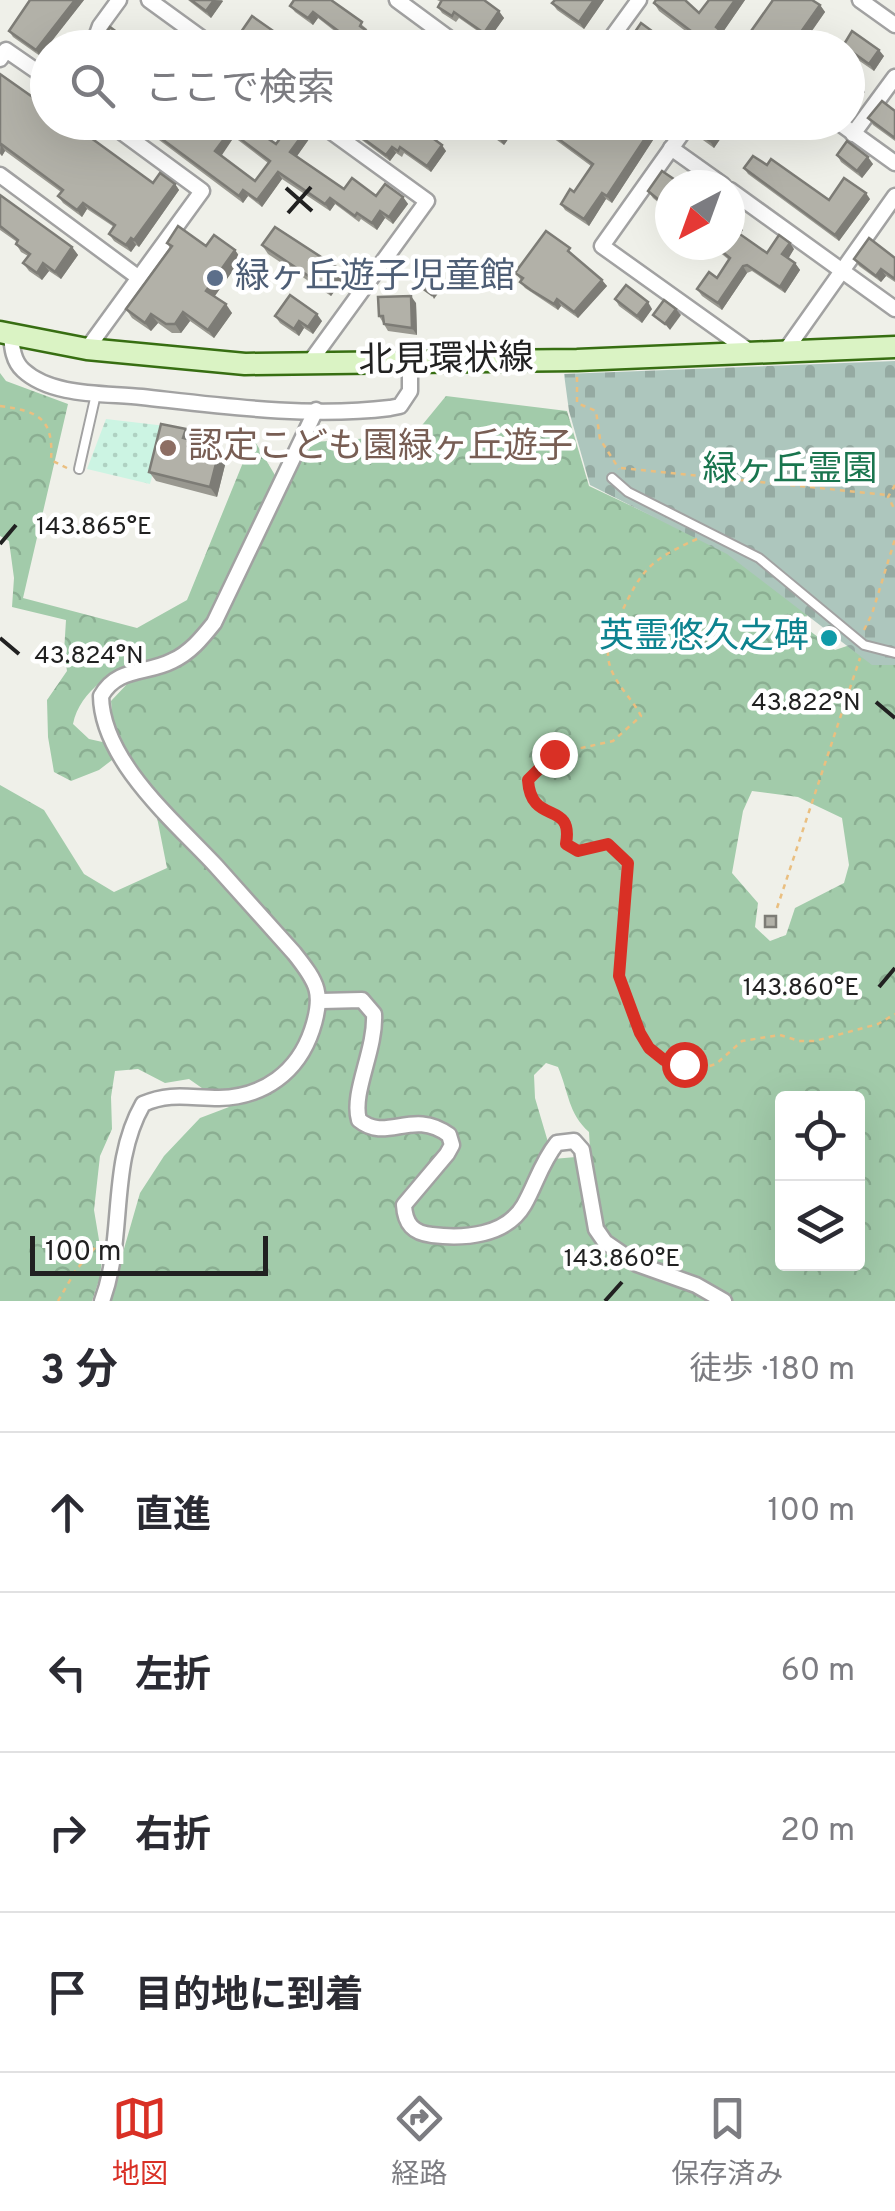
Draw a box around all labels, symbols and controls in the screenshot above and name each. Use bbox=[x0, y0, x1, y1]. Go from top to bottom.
search box bbox=[30, 30, 865, 140]
icon: search bbox=[65, 58, 120, 113]
text: ここで検索 bbox=[145, 66, 335, 115]
north arrow bbox=[655, 170, 745, 260]
place label: 緑ヶ丘遊子児童館 bbox=[235, 256, 515, 300]
marker: 緑ヶ丘遊子児童館 bbox=[204, 267, 226, 289]
street label: 北見環状線 bbox=[358, 337, 534, 385]
place label: 認定こども園緑ヶ丘遊子 bbox=[188, 426, 573, 470]
marker: 認定こども園緑ヶ丘遊子 bbox=[157, 437, 179, 459]
park label: 緑ヶ丘霊園 bbox=[702, 449, 878, 493]
text: 143.865°E bbox=[36, 512, 152, 544]
place label: 英霊悠久之碑 bbox=[599, 616, 809, 660]
marker: 英霊悠久之碑 bbox=[818, 627, 840, 649]
text: 43.824°N bbox=[34, 641, 144, 673]
text: 43.822°N bbox=[751, 688, 861, 720]
route end bbox=[532, 732, 578, 778]
text: 143.860°E bbox=[743, 973, 859, 1005]
route start bbox=[662, 1042, 708, 1088]
map controls bbox=[775, 1091, 865, 1271]
button: locate bbox=[775, 1091, 865, 1181]
button: layers bbox=[775, 1181, 865, 1271]
scale bar bbox=[30, 1231, 268, 1276]
text: 100 m bbox=[45, 1235, 121, 1271]
text: 143.860°E bbox=[564, 1244, 680, 1276]
text: 3 分 bbox=[40, 1346, 118, 1399]
text: 徒歩 · 180 m bbox=[690, 1351, 855, 1391]
icon: ahead bbox=[40, 1485, 95, 1540]
text: 100 m bbox=[768, 1492, 855, 1532]
text: 直進 bbox=[135, 1493, 211, 1542]
icon: left bbox=[40, 1645, 95, 1700]
text: 60 m bbox=[781, 1652, 855, 1692]
text: 左折 bbox=[135, 1653, 211, 1702]
icon: right bbox=[40, 1805, 95, 1860]
text: 20 m bbox=[780, 1812, 855, 1852]
text: 右折 bbox=[135, 1813, 211, 1862]
icon: arrive bbox=[40, 1965, 95, 2020]
text: 目的地に到着 bbox=[135, 1973, 363, 2022]
tab: 地図 bbox=[112, 2091, 168, 2194]
tab: 経路 bbox=[391, 2091, 447, 2194]
tab: 保存済み bbox=[671, 2091, 783, 2194]

